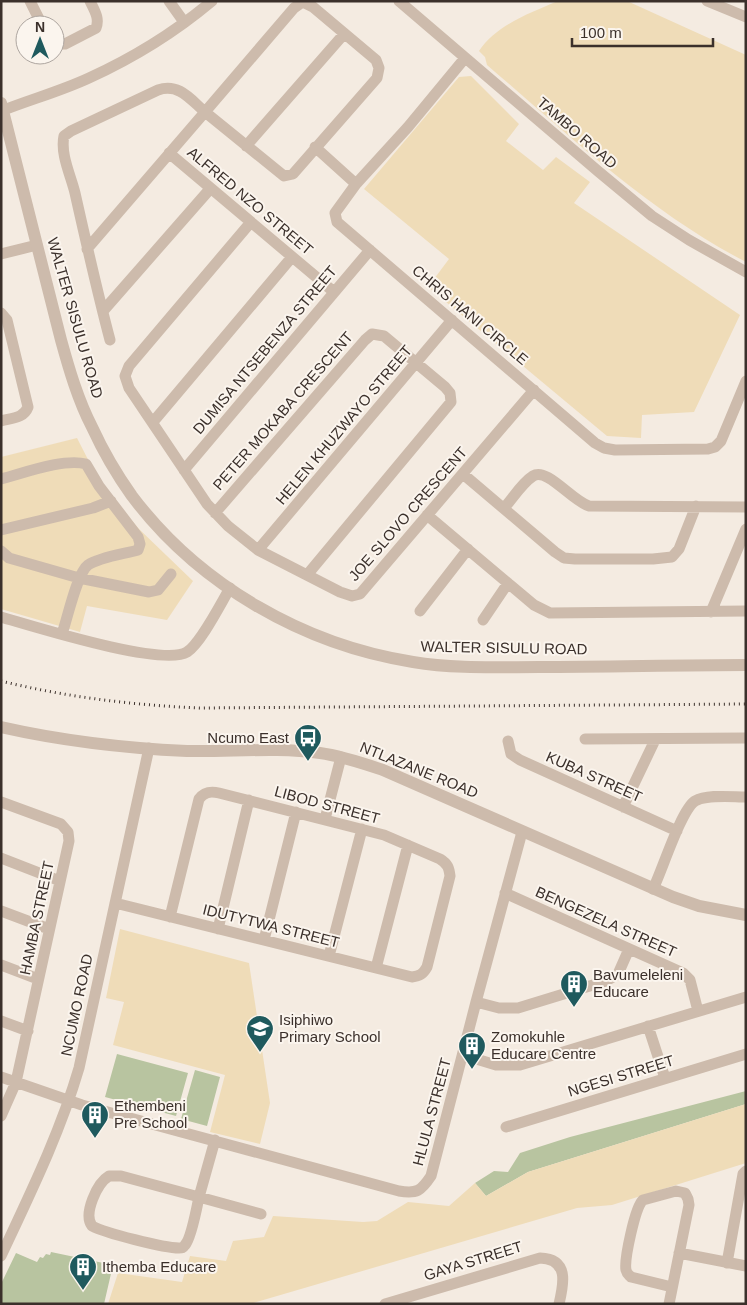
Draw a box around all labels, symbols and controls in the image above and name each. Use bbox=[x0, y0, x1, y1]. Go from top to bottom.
north arrow bbox=[15, 15, 65, 65]
scale bar bbox=[572, 15, 713, 47]
text: N bbox=[35, 19, 45, 35]
text: 100 m bbox=[580, 24, 622, 41]
street label: TAMBO ROAD bbox=[534, 93, 621, 172]
street label: ALFRED NZO STREET bbox=[184, 143, 316, 258]
street label: WALTER SISULU ROAD bbox=[44, 235, 107, 400]
street label: CHRIS HANI CIRCLE bbox=[409, 261, 532, 368]
street label: DUMISA NTSEBENZA STREET bbox=[189, 262, 340, 437]
street label: PETER MOKABA CRESCENT bbox=[209, 328, 356, 493]
street label: HELEN KHUZWAYO STREET bbox=[272, 342, 415, 508]
street label: JOE SLOVO CRESCENT bbox=[345, 443, 470, 584]
street label: WALTER SISULU ROAD bbox=[421, 638, 588, 657]
bus stop icon: Ncumo East bbox=[293, 723, 323, 762]
place label: Ncumo East bbox=[207, 729, 290, 746]
street label: NTLAZANE ROAD bbox=[358, 738, 481, 801]
street label: KUBA STREET bbox=[544, 748, 645, 805]
street label: LIBOD STREET bbox=[273, 782, 382, 827]
street label: HAMBA STREET bbox=[16, 859, 57, 976]
street label: BENGEZELA STREET bbox=[533, 883, 679, 960]
street label: IDUTYTWA STREET bbox=[201, 900, 341, 951]
street label: NCUMO ROAD bbox=[57, 952, 96, 1058]
place label: Bavumeleleni Educare bbox=[593, 966, 683, 1000]
building icon: Bavumeleleni Educare bbox=[559, 969, 589, 1008]
place label: Isiphiwo Primary School bbox=[279, 1011, 381, 1045]
school or university icon: Isiphiwo Primary School bbox=[245, 1014, 275, 1053]
place label: Zomokuhle Educare Centre bbox=[491, 1028, 596, 1062]
building icon: Zomokuhle Educare Centre bbox=[457, 1031, 487, 1070]
street label: NGESI STREET bbox=[566, 1051, 676, 1100]
street label: HLULA STREET bbox=[409, 1056, 454, 1168]
place label: Ethembeni Pre School bbox=[114, 1097, 187, 1131]
building icon: Ethembeni Pre School bbox=[80, 1100, 110, 1139]
street label: GAYA STREET bbox=[422, 1237, 524, 1284]
building icon: Ithemba Educare bbox=[68, 1252, 98, 1291]
place label: Ithemba Educare bbox=[102, 1258, 216, 1275]

